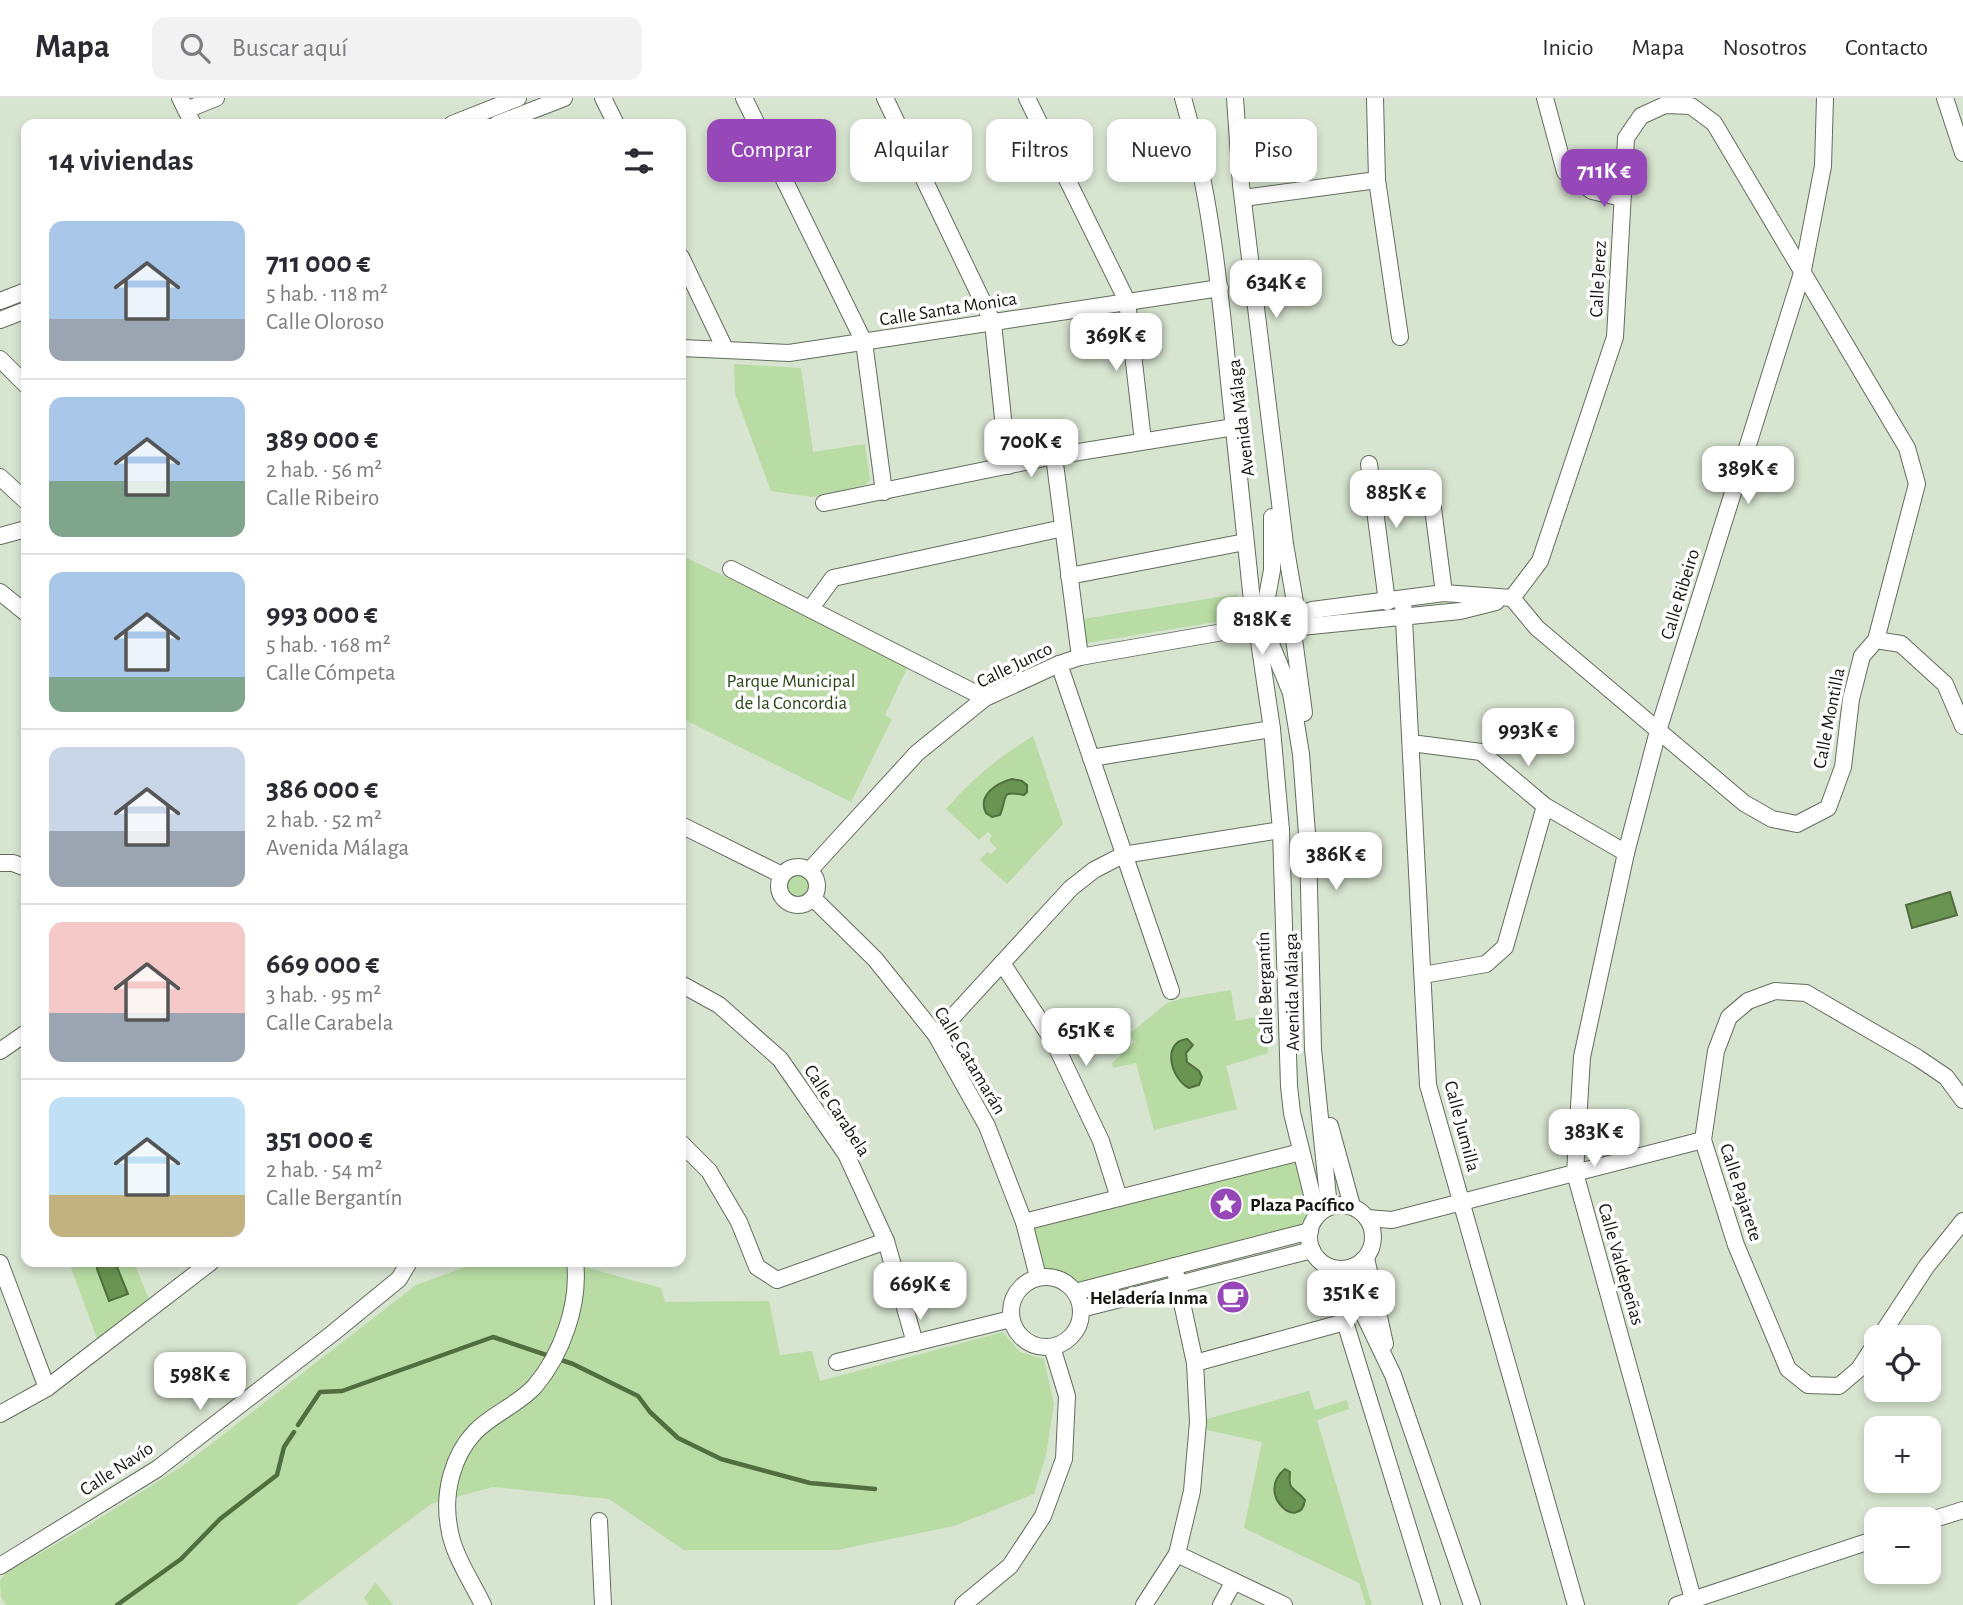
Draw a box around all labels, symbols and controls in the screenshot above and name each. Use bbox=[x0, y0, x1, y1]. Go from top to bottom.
search box bbox=[152, 17, 642, 80]
icon: search bbox=[176, 29, 214, 67]
text: Mapa bbox=[35, 31, 110, 64]
text: Buscar aquí bbox=[232, 35, 348, 61]
text: Inicio bbox=[1542, 36, 1593, 60]
text: Mapa bbox=[1631, 36, 1685, 60]
text: Nosotros bbox=[1723, 36, 1807, 60]
text: Contacto bbox=[1845, 36, 1928, 60]
chip: Comprar bbox=[707, 119, 836, 182]
chip: Alquilar bbox=[850, 119, 972, 182]
chip: Filtros bbox=[986, 119, 1093, 182]
chip: Nuevo bbox=[1107, 119, 1216, 182]
chip: Piso bbox=[1230, 119, 1317, 182]
icon: filters bbox=[620, 142, 658, 180]
text: 14 viviendas bbox=[49, 146, 194, 176]
pin: 711K € bbox=[1547, 150, 1661, 209]
text: 711K € bbox=[1577, 160, 1631, 183]
street label: Calle Jerez bbox=[1587, 240, 1610, 318]
text: 711 000 € bbox=[266, 248, 371, 278]
icon: home bbox=[105, 249, 189, 333]
pin: 634K € bbox=[1219, 260, 1333, 320]
text: 634K € bbox=[1246, 271, 1306, 294]
text: 5 hab. · 118 m² bbox=[266, 283, 388, 306]
street label: Calle Santa Monica bbox=[878, 289, 1019, 330]
text: Calle Oloroso bbox=[266, 311, 384, 334]
pin: 369K € bbox=[1059, 314, 1173, 373]
text: 369K € bbox=[1086, 324, 1146, 347]
street label: Avenida Málaga bbox=[1225, 358, 1258, 478]
pin: 700K € bbox=[974, 420, 1088, 479]
text: 389 000 € bbox=[266, 424, 378, 454]
icon: home bbox=[105, 425, 189, 509]
text: 700K € bbox=[1000, 430, 1062, 453]
pin: 389K € bbox=[1691, 446, 1805, 506]
text: 389K € bbox=[1718, 457, 1778, 480]
text: 2 hab. · 56 m² bbox=[266, 459, 382, 482]
pin: 885K € bbox=[1339, 470, 1453, 530]
text: 885K € bbox=[1366, 481, 1426, 504]
text: Calle Ribeiro bbox=[266, 487, 379, 510]
street label: Calle Ribeiro bbox=[1658, 547, 1703, 642]
pin: 818K € bbox=[1205, 598, 1319, 657]
text: 993 000 € bbox=[266, 599, 378, 629]
icon: home bbox=[105, 600, 189, 684]
text: 818K € bbox=[1233, 608, 1291, 631]
text: 5 hab. · 168 m² bbox=[266, 634, 391, 657]
street label: Calle Junco bbox=[974, 639, 1055, 692]
text: Calle Cómpeta bbox=[266, 662, 396, 685]
street label: Calle Montilla bbox=[1810, 666, 1849, 770]
park label: Parque Municipal de la Concordia bbox=[727, 672, 855, 713]
pin: 993K € bbox=[1471, 708, 1585, 768]
text: 993K € bbox=[1498, 719, 1558, 742]
text: 386 000 € bbox=[266, 774, 378, 804]
icon: home bbox=[105, 775, 189, 859]
text: 2 hab. · 52 m² bbox=[266, 809, 382, 832]
pin: 386K € bbox=[1279, 832, 1393, 892]
text: Avenida Málaga bbox=[266, 837, 409, 860]
text: 386K € bbox=[1306, 843, 1366, 866]
street label: Calle Bergantín bbox=[1254, 931, 1277, 1045]
street label: Avenida Málaga bbox=[1282, 933, 1303, 1051]
text: 669 000 € bbox=[266, 949, 379, 979]
icon: home bbox=[105, 950, 189, 1034]
text: 3 hab. · 95 m² bbox=[266, 984, 381, 1007]
street label: Calle Catamarán bbox=[930, 1004, 1009, 1118]
pin: 651K € bbox=[1029, 1009, 1143, 1068]
text: Calle Carabela bbox=[266, 1012, 393, 1035]
text: 651K € bbox=[1058, 1019, 1114, 1042]
street label: Calle Carabela bbox=[800, 1062, 873, 1160]
street label: Calle Jumilla bbox=[1440, 1079, 1483, 1174]
pin: 383K € bbox=[1537, 1110, 1651, 1169]
text: 383K € bbox=[1565, 1120, 1623, 1143]
text: 351 000 € bbox=[266, 1124, 373, 1154]
icon: home bbox=[105, 1125, 189, 1209]
street label: Calle Pajarete bbox=[1716, 1141, 1765, 1244]
text: 2 hab. · 54 m² bbox=[266, 1159, 383, 1182]
place icon: Plaza Pacífico bbox=[1207, 1185, 1245, 1223]
text: Calle Bergantín bbox=[266, 1187, 402, 1210]
place label: Plaza Pacífico bbox=[1250, 1196, 1354, 1215]
street label: Calle Valdepeñas bbox=[1594, 1201, 1647, 1327]
pin: 669K € bbox=[863, 1262, 977, 1322]
pin: 351K € bbox=[1294, 1270, 1408, 1330]
text: 669K € bbox=[890, 1273, 950, 1296]
cafe icon: Heladería Inma bbox=[1214, 1278, 1252, 1316]
text: 351K € bbox=[1323, 1281, 1379, 1304]
place label: Heladería Inma bbox=[1090, 1289, 1208, 1308]
map controls bbox=[1864, 1325, 1941, 1584]
button: locate bbox=[1864, 1325, 1941, 1402]
pin: 598K € bbox=[143, 1352, 257, 1412]
text: 598K € bbox=[170, 1363, 230, 1386]
button: + bbox=[1864, 1416, 1941, 1493]
street label: Calle Navío bbox=[77, 1439, 157, 1500]
button: − bbox=[1864, 1507, 1941, 1584]

